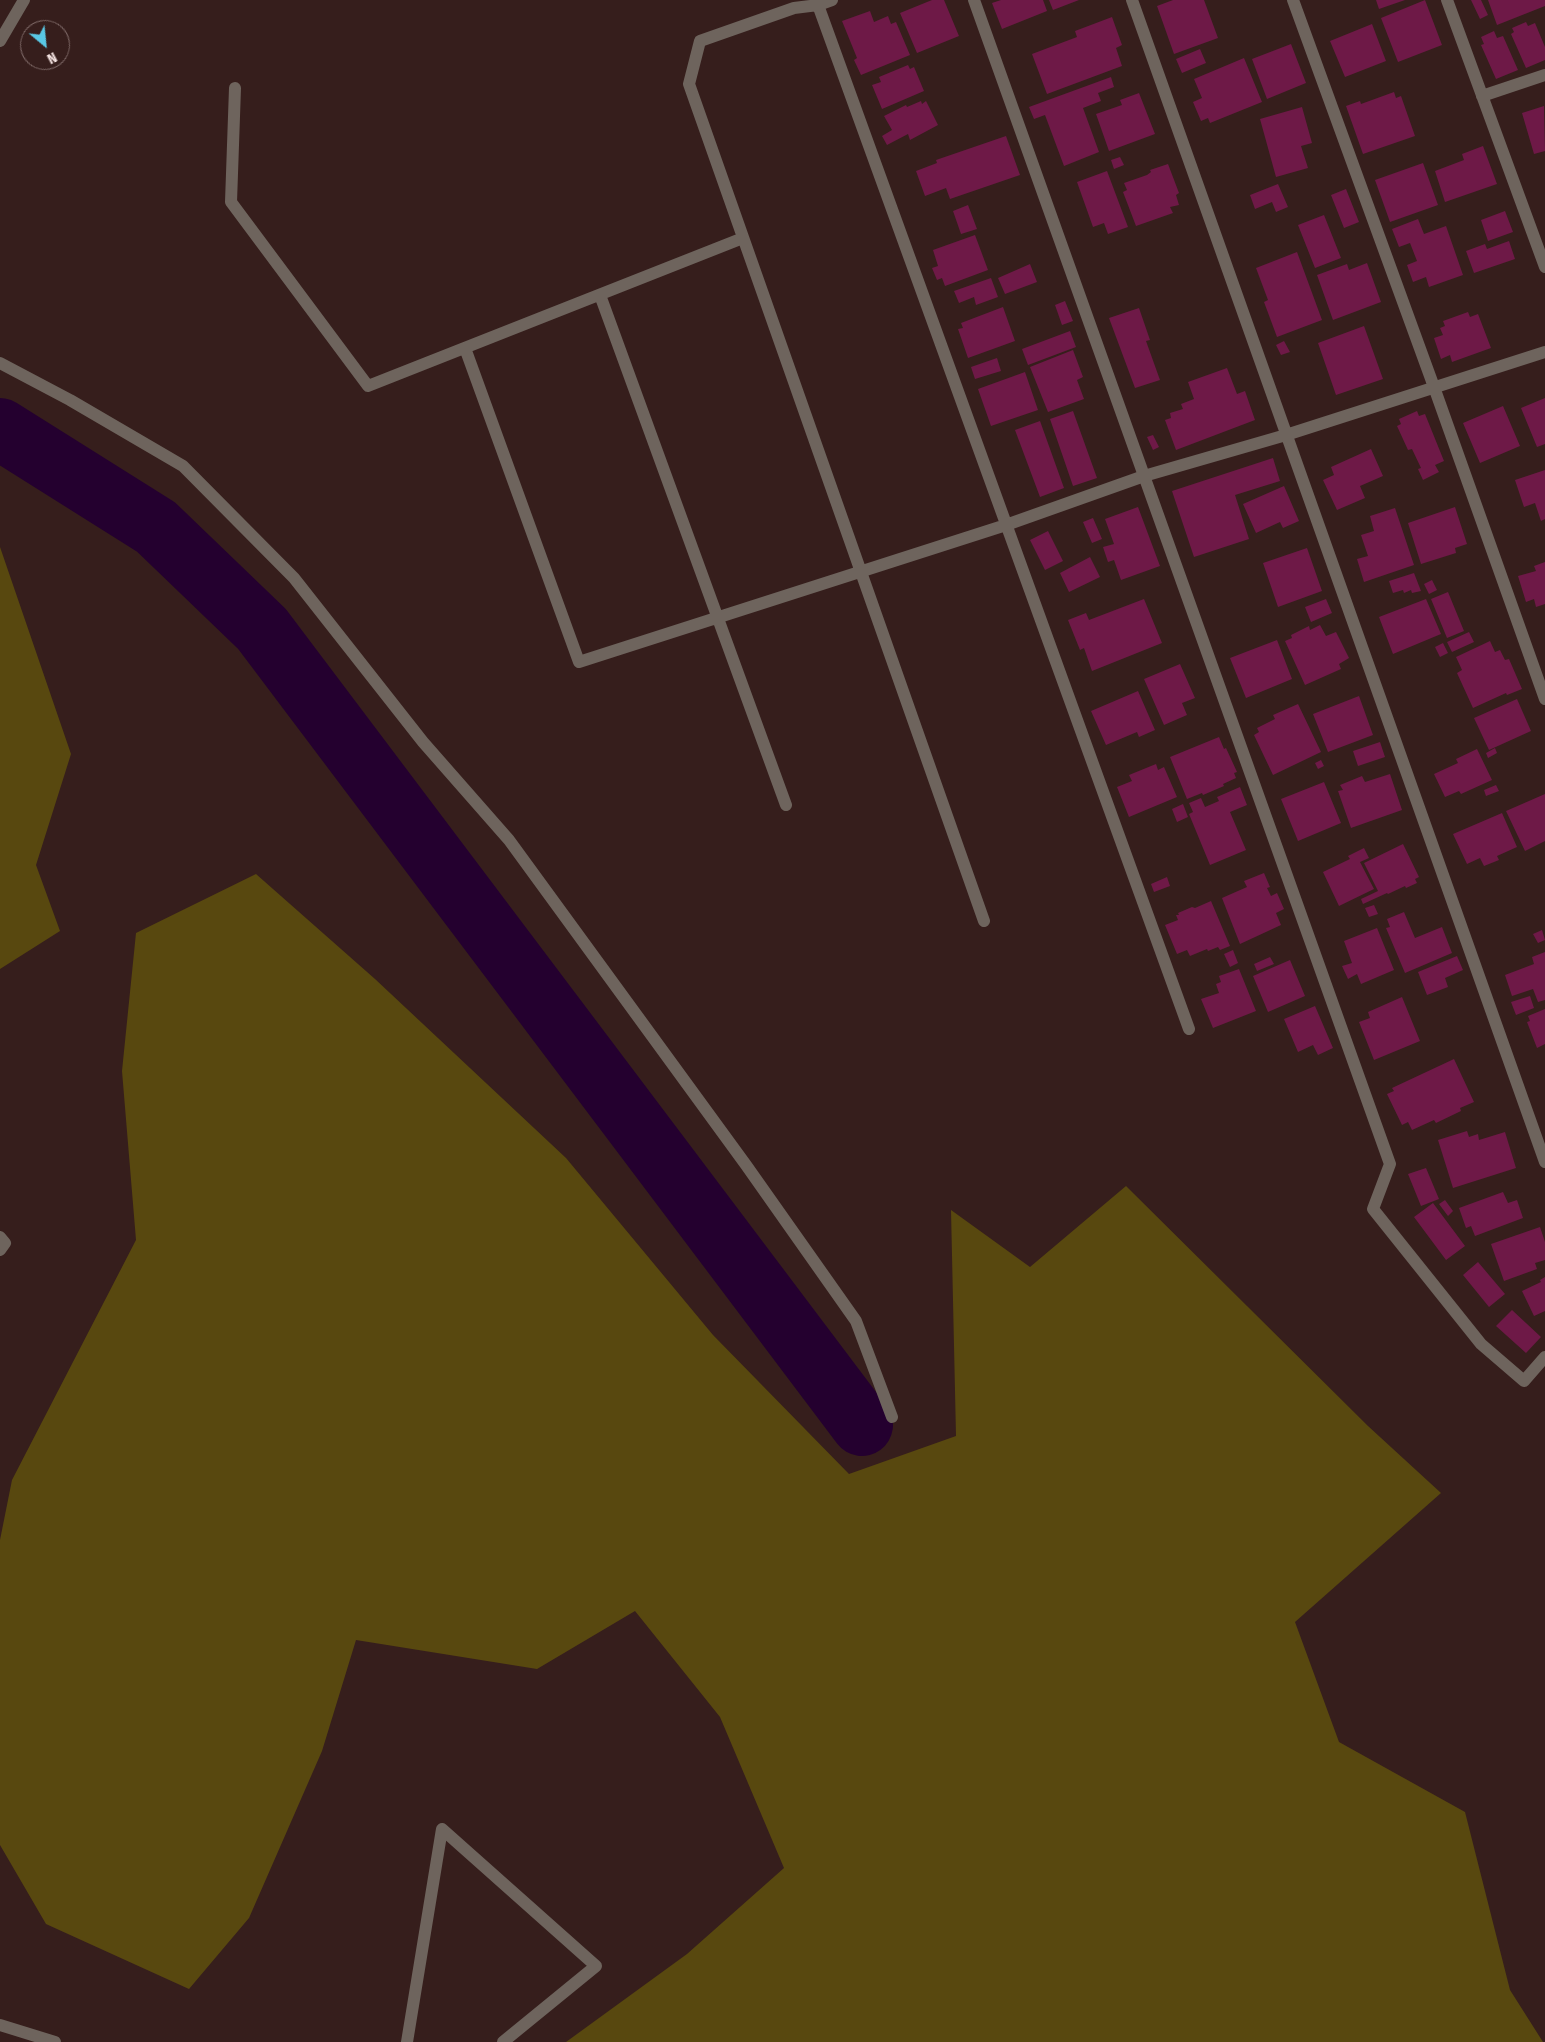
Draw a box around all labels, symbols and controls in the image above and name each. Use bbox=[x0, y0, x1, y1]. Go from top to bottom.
north arrow bbox=[20, 20, 70, 70]
text: N bbox=[44, 48, 60, 67]

